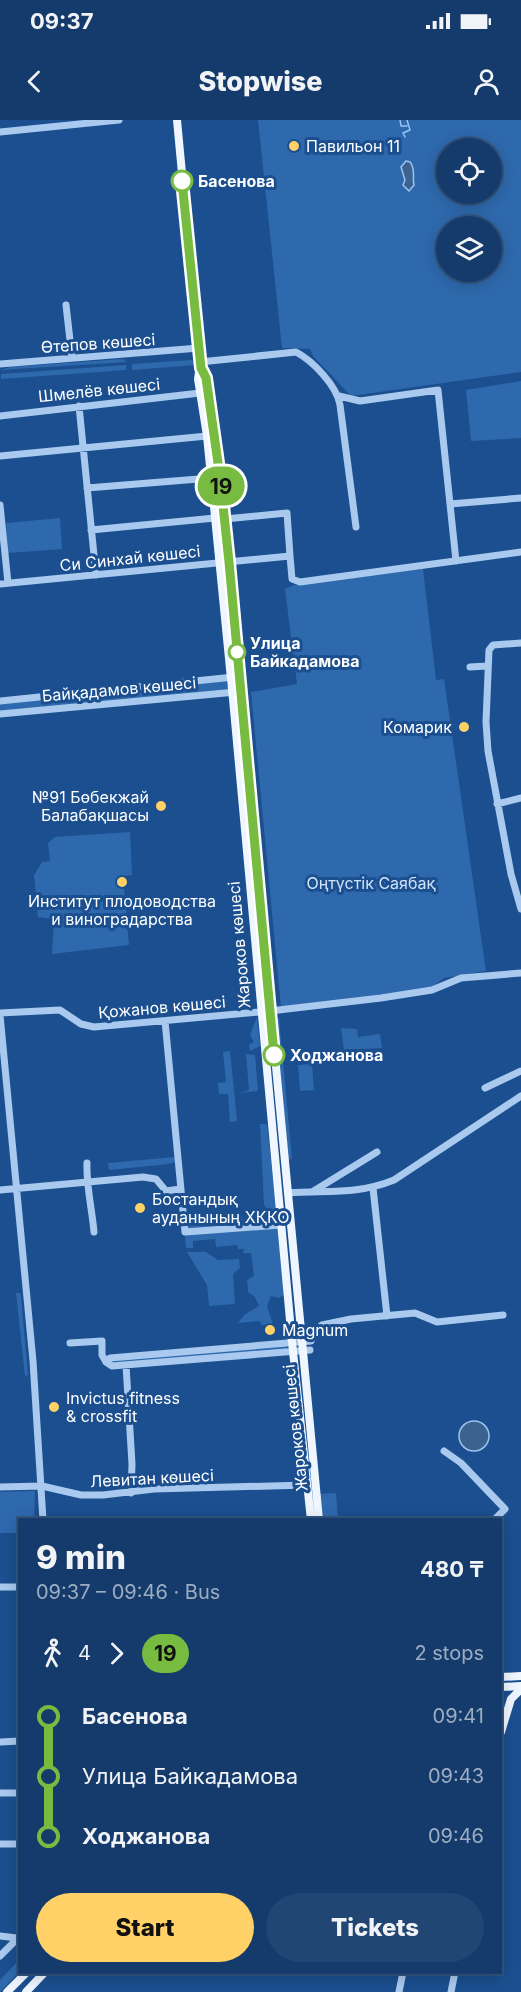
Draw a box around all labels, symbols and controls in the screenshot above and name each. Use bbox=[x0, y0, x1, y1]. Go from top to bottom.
text: 09:37 bbox=[30, 8, 93, 34]
icon: back bbox=[18, 65, 51, 98]
text: Stopwise bbox=[198, 65, 323, 98]
icon: person bbox=[470, 65, 503, 98]
place label: Павильон 11 bbox=[306, 136, 400, 156]
map controls bbox=[436, 138, 502, 282]
button: locate bbox=[436, 138, 502, 204]
marker: Павильон 11 bbox=[287, 139, 301, 153]
marker: Басенова bbox=[171, 170, 193, 192]
place label: Басенова bbox=[198, 171, 275, 191]
button: layers bbox=[436, 216, 502, 282]
street label: Өтепов көшесі bbox=[40, 329, 156, 357]
street label: Шмелёв көшесі bbox=[37, 374, 161, 406]
line badge: 19 bbox=[194, 466, 248, 506]
text: 19 bbox=[210, 474, 232, 499]
street label: Си Синхай көшесі bbox=[59, 541, 201, 575]
place label: Улица Байкадамова bbox=[250, 633, 360, 671]
marker: Улица Байкадамова bbox=[228, 643, 246, 661]
street label: Байқадамов көшесі bbox=[41, 672, 197, 706]
place label: Комарик bbox=[383, 717, 452, 737]
marker: Комарик bbox=[457, 720, 471, 734]
place label: №91 Бөбекжай Балабақшасы bbox=[32, 787, 149, 825]
marker: №91 Бөбекжай Балабақшасы bbox=[154, 799, 168, 813]
park label: Оңтүстік Саябақ bbox=[307, 873, 435, 893]
marker: Институт плодоводства и виноградарства bbox=[115, 875, 129, 889]
street label: Жароков көшесі bbox=[223, 881, 255, 1009]
place label: Институт плодоводства и виноградарства bbox=[28, 891, 216, 929]
street label: Қожанов көшесі bbox=[97, 991, 227, 1023]
marker: Ходжанова bbox=[263, 1044, 285, 1066]
place label: Ходжанова bbox=[290, 1045, 383, 1065]
place label: Бостандық ауданының ХҚКО bbox=[152, 1189, 289, 1227]
marker: Бостандық ауданының ХҚКО bbox=[133, 1201, 147, 1215]
place label: Magnum bbox=[282, 1320, 348, 1340]
marker: Magnum bbox=[263, 1323, 277, 1337]
street label: Жароков көшесі bbox=[278, 1363, 312, 1493]
place label: Invictus fitness & crossfit bbox=[66, 1388, 180, 1426]
marker: Invictus fitness & crossfit bbox=[47, 1400, 61, 1414]
street label: Левитан көшесі bbox=[90, 1465, 214, 1491]
text: 9 min bbox=[36, 1537, 126, 1577]
text: 480 ₸ bbox=[420, 1556, 484, 1582]
text: 09:37 – 09:46 · Bus bbox=[36, 1580, 220, 1604]
icon: walk bbox=[36, 1637, 69, 1670]
icon: forward bbox=[100, 1637, 133, 1670]
text: 4 bbox=[78, 1641, 91, 1665]
text: 19 bbox=[154, 1641, 177, 1666]
text: 2 stops bbox=[414, 1641, 484, 1665]
text: Басенова bbox=[82, 1703, 188, 1729]
text: 09:41 bbox=[433, 1704, 484, 1728]
text: Улица Байкадамова bbox=[82, 1763, 298, 1789]
text: 09:43 bbox=[428, 1764, 484, 1788]
text: Ходжанова bbox=[82, 1823, 210, 1849]
text: 09:46 bbox=[428, 1824, 484, 1848]
button: Start bbox=[36, 1893, 254, 1962]
button: Tickets bbox=[266, 1893, 484, 1962]

